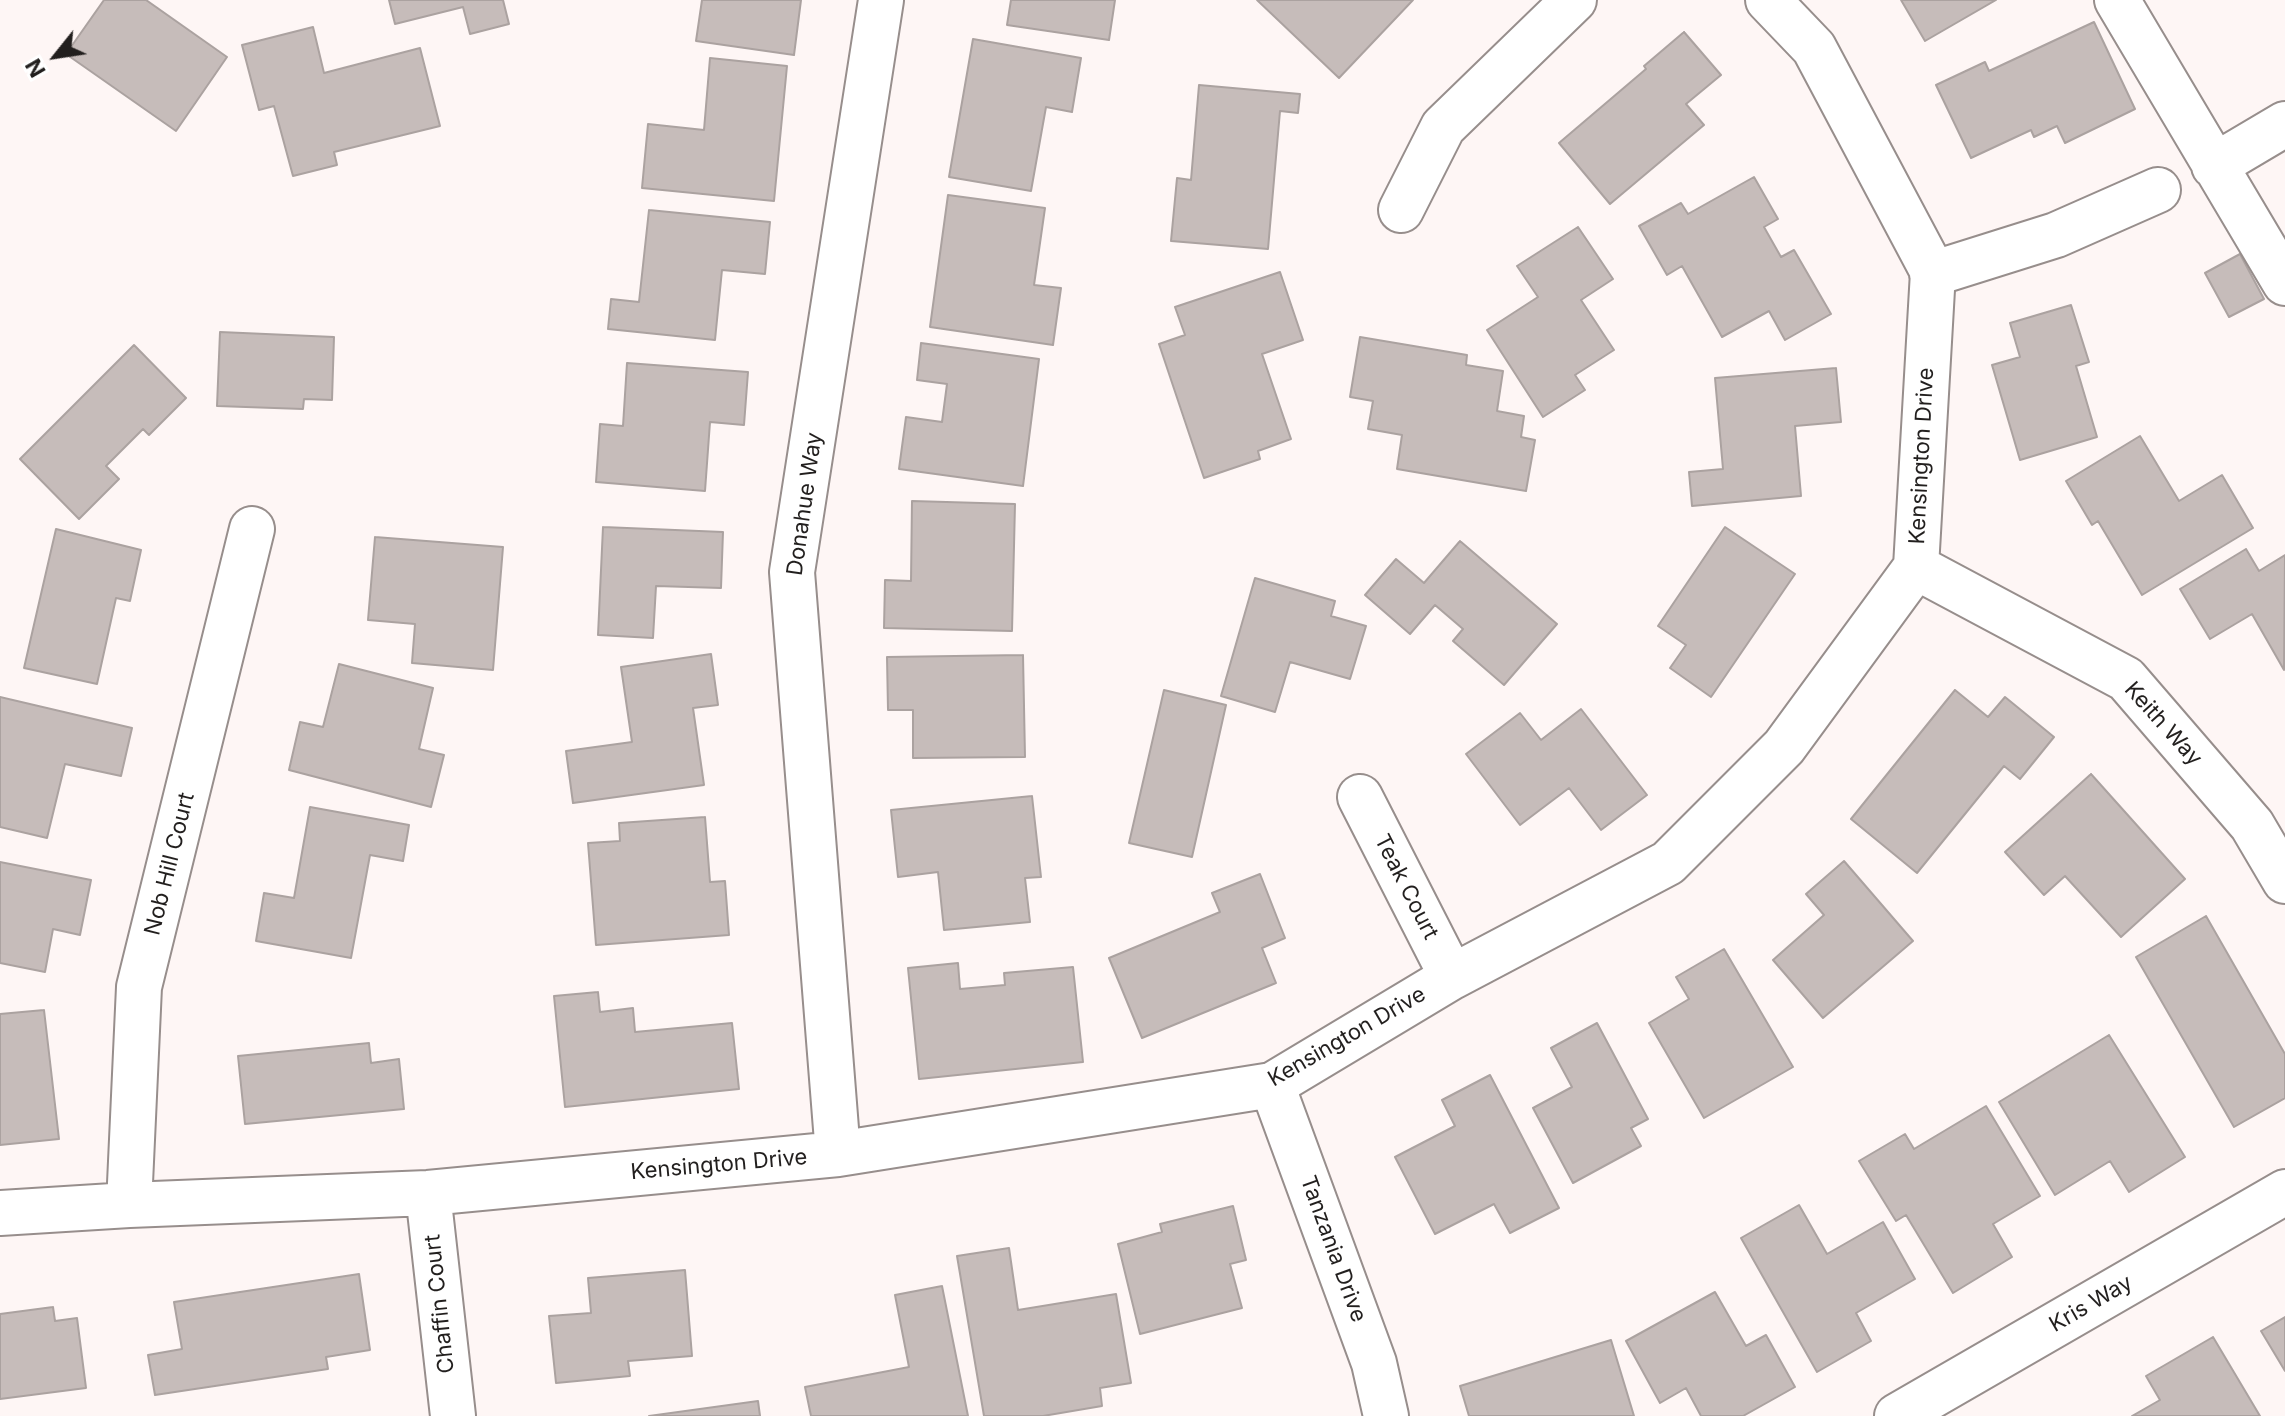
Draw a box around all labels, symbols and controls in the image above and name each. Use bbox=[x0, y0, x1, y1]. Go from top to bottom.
north arrow bbox=[16, 16, 96, 96]
text: N bbox=[20, 54, 51, 82]
street label: Kensington Drive bbox=[1904, 367, 1940, 545]
street label: Donahue Way bbox=[782, 431, 828, 577]
street label: Keith Way bbox=[2119, 677, 2207, 771]
street label: Nob Hill Court bbox=[140, 790, 200, 938]
street label: Teak Court bbox=[1368, 830, 1444, 944]
street label: Kensington Drive bbox=[1264, 981, 1430, 1093]
street label: Kensington Drive bbox=[630, 1144, 808, 1186]
street label: Tanzania Drive bbox=[1294, 1172, 1372, 1326]
street label: Chaffin Court bbox=[420, 1233, 460, 1375]
street label: Kris Way bbox=[2045, 1270, 2137, 1338]

